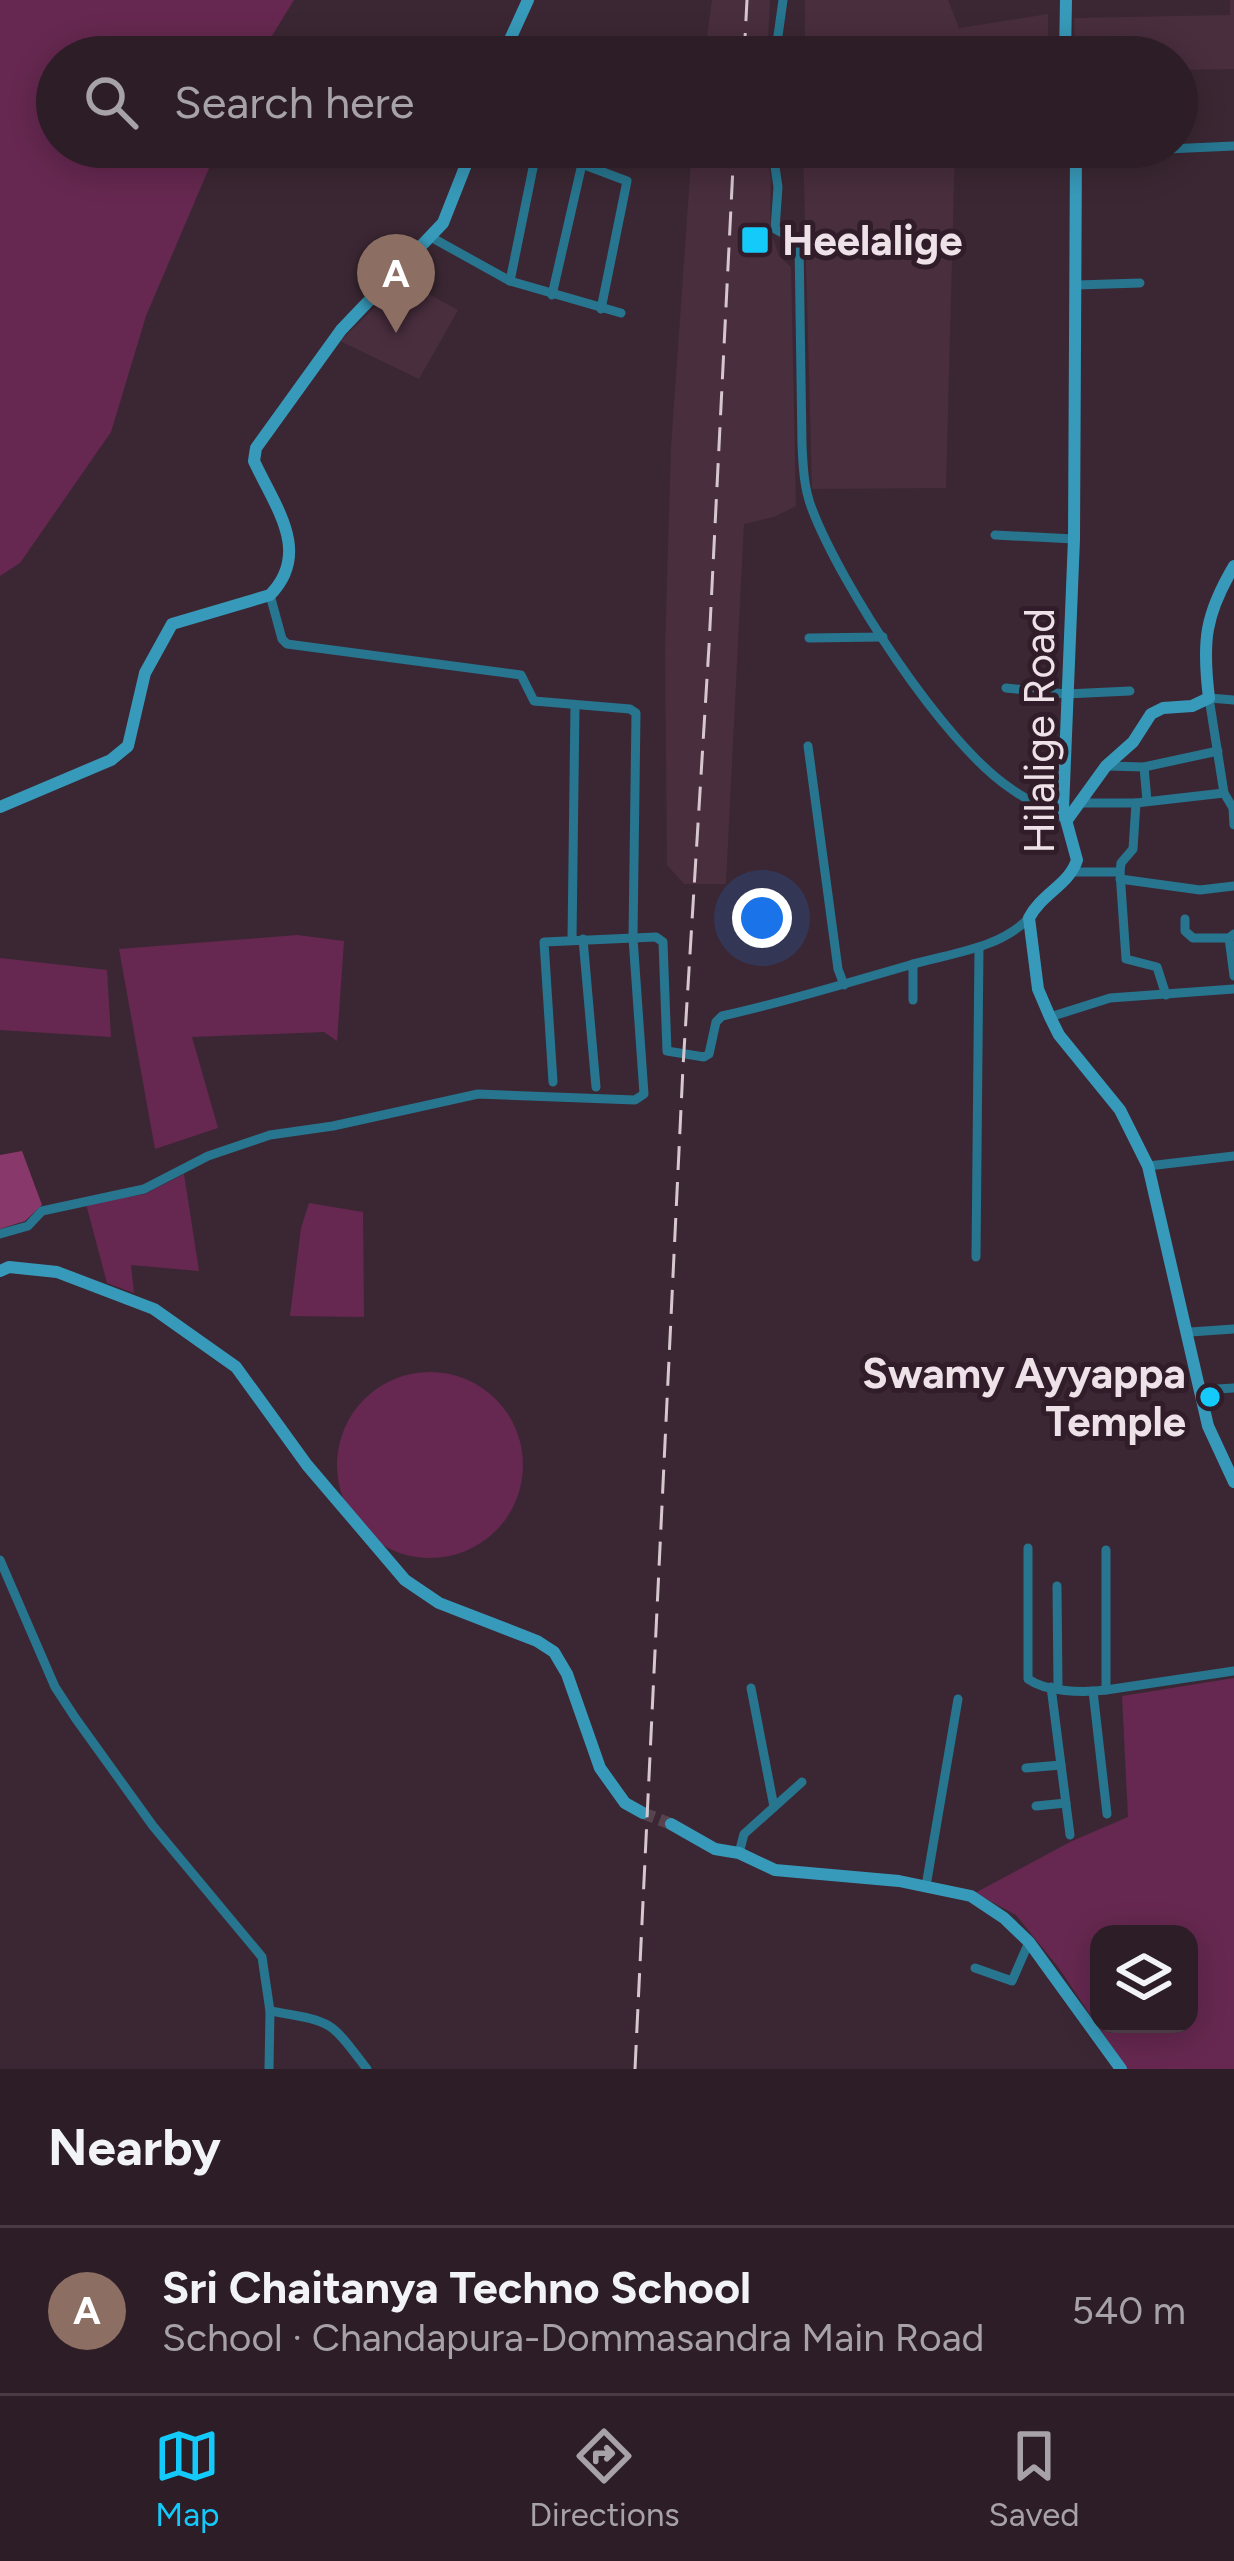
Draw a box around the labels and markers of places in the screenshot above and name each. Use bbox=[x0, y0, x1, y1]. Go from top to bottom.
place label: Heelalige bbox=[782, 215, 963, 266]
marker: Heelalige bbox=[739, 224, 771, 256]
pin: A bbox=[357, 234, 435, 333]
place label: Swamy Ayyappa Temple bbox=[862, 1348, 1186, 1447]
marker: Swamy Ayyappa Temple bbox=[1197, 1384, 1223, 1410]

